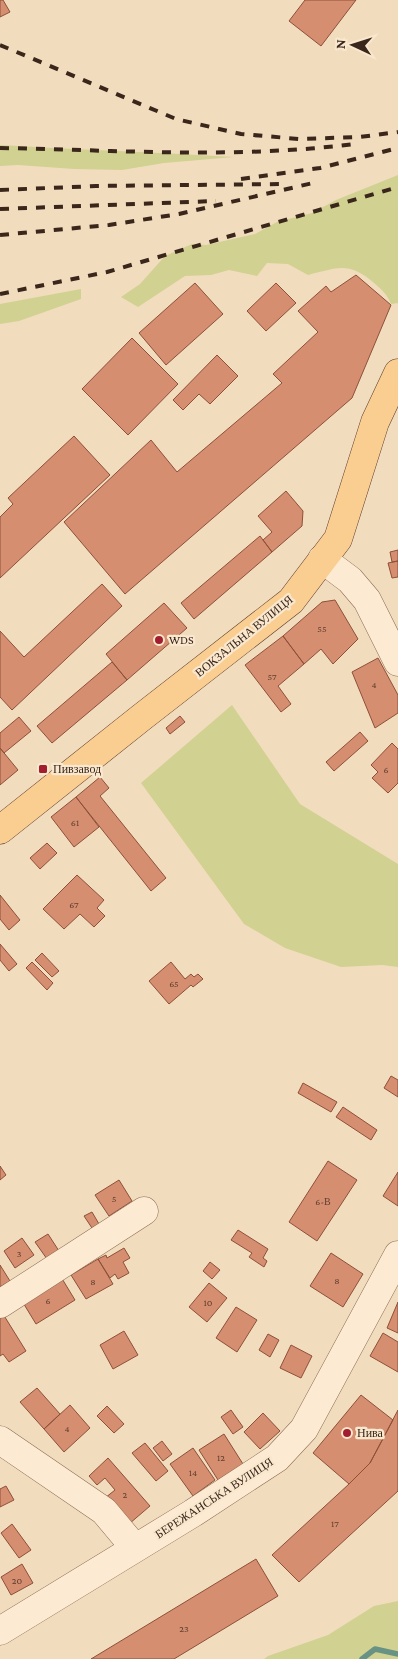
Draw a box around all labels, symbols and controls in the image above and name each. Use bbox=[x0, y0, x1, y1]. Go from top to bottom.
north arrow bbox=[328, 20, 378, 70]
text: N bbox=[332, 38, 348, 49]
street label: ВОКЗАЛЬНА ВУЛИЦЯ bbox=[192, 592, 296, 680]
house number: 55 bbox=[317, 623, 327, 634]
place label: WDS bbox=[169, 633, 194, 647]
marker: WDS bbox=[153, 634, 165, 646]
house number: 57 bbox=[267, 671, 277, 682]
house number: 4 bbox=[371, 679, 377, 690]
place label: Пивзавод bbox=[53, 762, 101, 776]
marker: Пивзавод bbox=[37, 763, 49, 775]
house number: 6 bbox=[383, 764, 389, 775]
house number: 61 bbox=[71, 817, 79, 828]
house number: 67 bbox=[69, 899, 79, 910]
house number: 65 bbox=[169, 978, 179, 989]
house number: 5 bbox=[112, 1193, 117, 1204]
house number: 6-В bbox=[315, 1196, 331, 1207]
house number: 3 bbox=[17, 1248, 22, 1259]
house number: 8 bbox=[334, 1275, 340, 1286]
house number: 8 bbox=[90, 1276, 96, 1287]
house number: 6 bbox=[45, 1295, 51, 1306]
house number: 10 bbox=[204, 1297, 213, 1308]
house number: 4 bbox=[64, 1423, 70, 1434]
place label: Нива bbox=[357, 1426, 384, 1440]
marker: Нива bbox=[341, 1427, 353, 1439]
house number: 12 bbox=[217, 1452, 225, 1463]
street label: БЕРЕЖАНСЬКА ВУЛИЦЯ bbox=[152, 1455, 276, 1541]
house number: 14 bbox=[189, 1467, 197, 1478]
house number: 2 bbox=[123, 1489, 128, 1500]
house number: 17 bbox=[331, 1518, 339, 1529]
house number: 20 bbox=[12, 1575, 23, 1586]
house number: 23 bbox=[179, 1623, 189, 1634]

